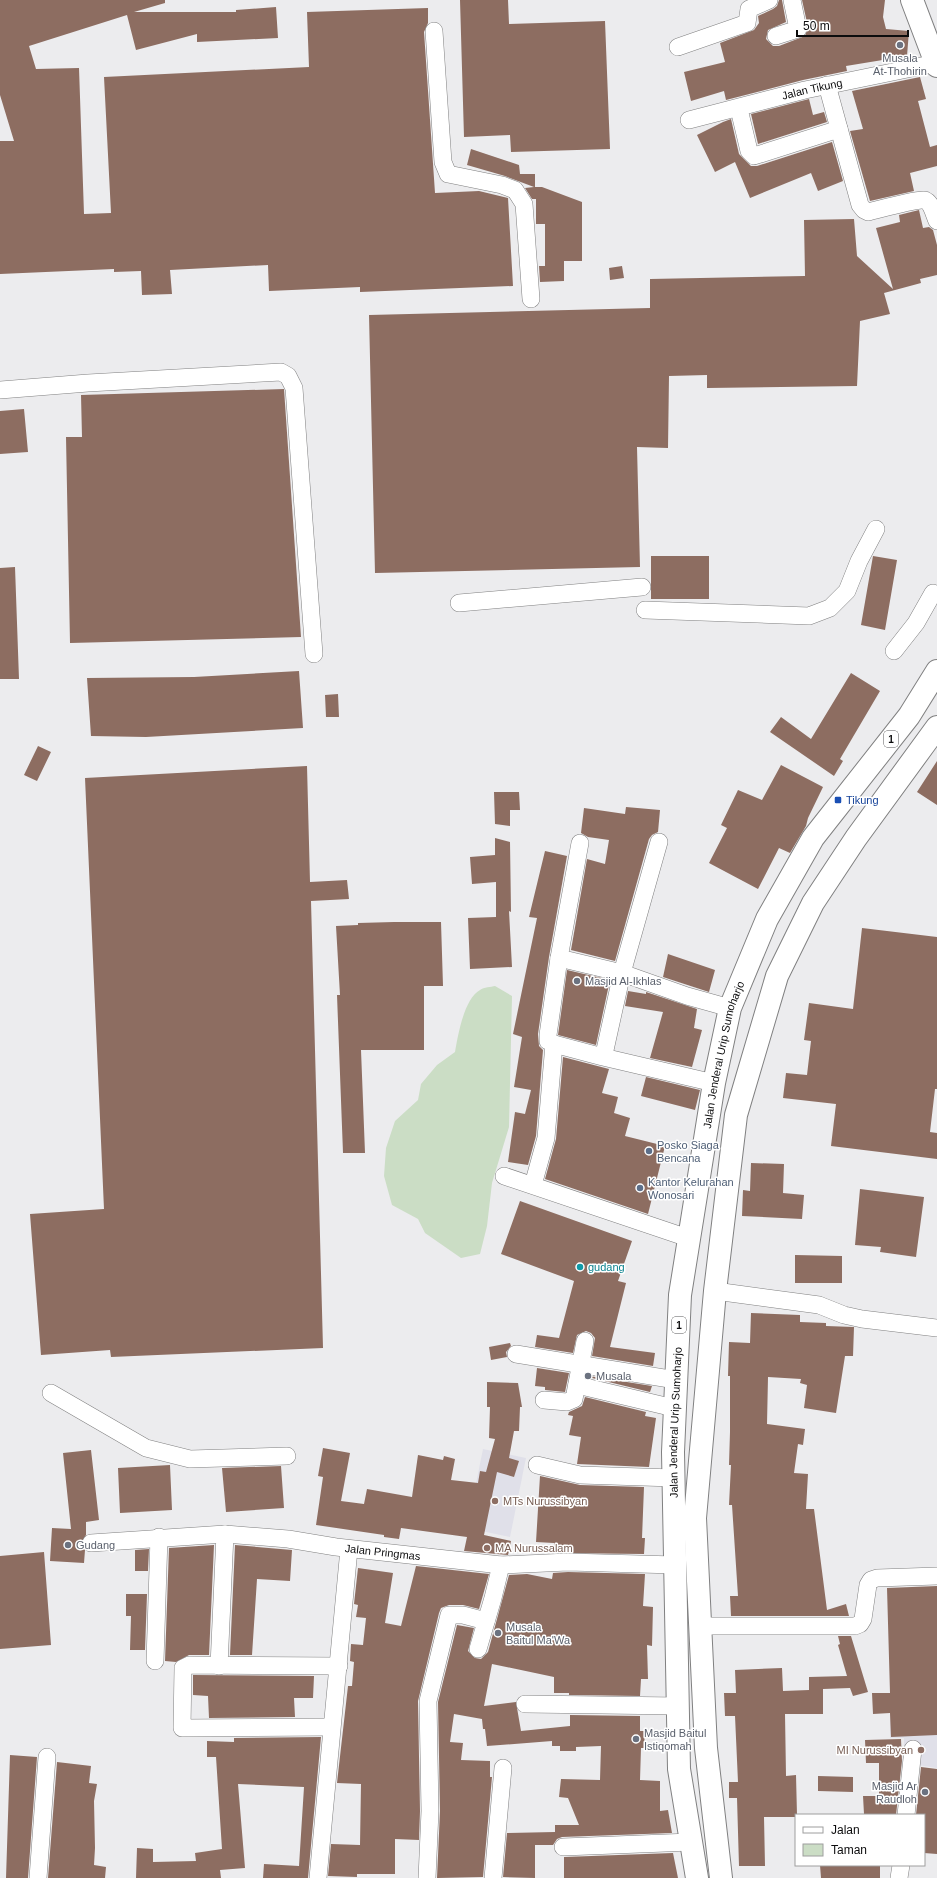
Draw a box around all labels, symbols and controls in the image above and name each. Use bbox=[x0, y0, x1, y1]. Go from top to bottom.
scale bar bbox=[797, 12, 908, 38]
text: 50 m bbox=[803, 19, 830, 33]
marker: Musala At-Thohirin bbox=[895, 40, 905, 50]
place label: Musala At-Thohirin bbox=[873, 52, 927, 77]
street label: Jalan Tikung bbox=[781, 76, 844, 102]
road number: 1 bbox=[884, 731, 898, 747]
place label: Tikung bbox=[846, 794, 879, 806]
marker: Tikung bbox=[833, 795, 843, 805]
place label: Masjid Al-Ikhlas bbox=[585, 975, 662, 987]
marker: Masjid Al-Ikhlas bbox=[572, 976, 582, 986]
street label: Jalan Jenderal Urip Sumoharjo bbox=[701, 979, 746, 1129]
place label: Posko Siaga Bencana bbox=[657, 1139, 720, 1164]
marker: Posko Siaga Bencana bbox=[644, 1146, 654, 1156]
place label: Kantor Kelurahan Wonosari bbox=[648, 1176, 734, 1201]
marker: Kantor Kelurahan Wonosari bbox=[635, 1183, 645, 1193]
place label: gudang bbox=[588, 1261, 625, 1273]
marker: gudang bbox=[575, 1262, 585, 1272]
road number: 1 bbox=[672, 1317, 686, 1333]
street label: Jalan Jenderal Urip Sumoharjo bbox=[667, 1347, 684, 1498]
place label: Musala bbox=[596, 1370, 632, 1382]
marker: Musala bbox=[583, 1371, 593, 1381]
place label: MTs Nurussibyan bbox=[503, 1495, 587, 1507]
marker: MTs Nurussibyan bbox=[490, 1496, 500, 1506]
place label: Gudang bbox=[76, 1539, 115, 1551]
marker: Gudang bbox=[63, 1540, 73, 1550]
street label: Jalan Pringmas bbox=[344, 1542, 421, 1562]
place label: MA Nurussalam bbox=[495, 1542, 573, 1554]
marker: MA Nurussalam bbox=[482, 1543, 492, 1553]
place label: Musala Baitul Ma'Wa bbox=[506, 1621, 571, 1646]
marker: Musala Baitul Ma'Wa bbox=[493, 1628, 503, 1638]
place label: Masjid Baitul Istiqomah bbox=[644, 1727, 706, 1752]
marker: Masjid Baitul Istiqomah bbox=[631, 1734, 641, 1744]
place label: MI Nurussibyan bbox=[837, 1744, 913, 1756]
marker: MI Nurussibyan bbox=[916, 1745, 926, 1755]
place label: Masjid Ar Raudloh bbox=[872, 1780, 917, 1805]
marker: Masjid Ar Raudloh bbox=[920, 1787, 930, 1797]
legend bbox=[795, 1814, 925, 1866]
text: Jalan bbox=[831, 1823, 860, 1837]
text: Taman bbox=[831, 1843, 867, 1857]

